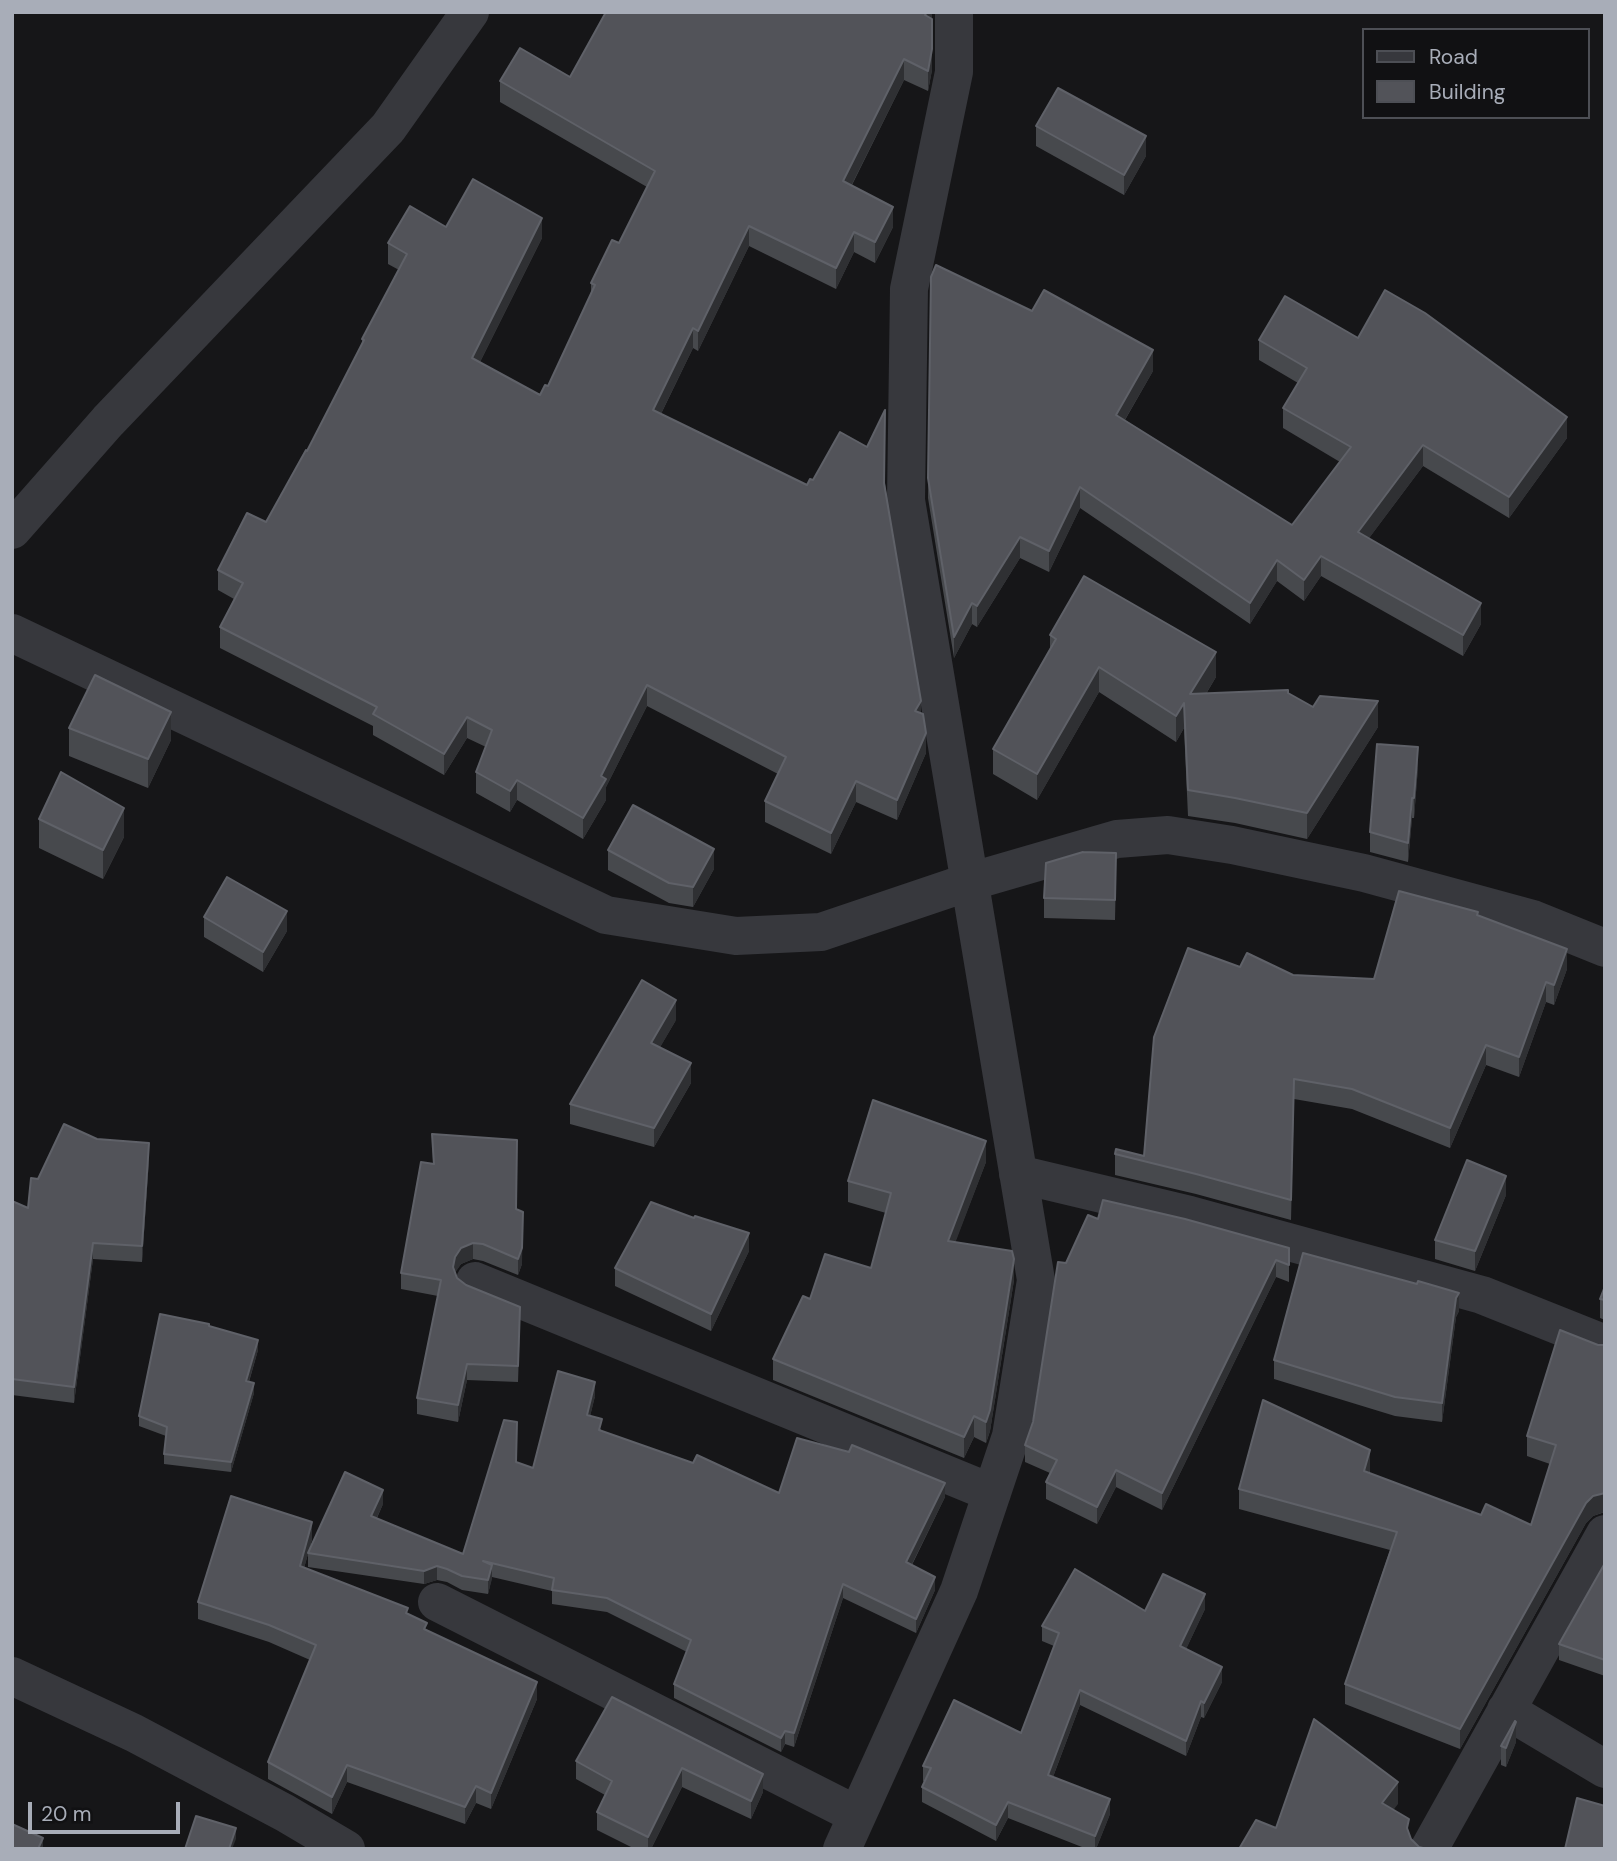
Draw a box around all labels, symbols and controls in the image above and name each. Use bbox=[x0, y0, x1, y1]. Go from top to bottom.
legend bbox=[1362, 28, 1589, 119]
text: Road bbox=[1429, 43, 1478, 71]
text: Building bbox=[1429, 78, 1505, 106]
scale bar bbox=[32, 1787, 184, 1831]
text: 20 m bbox=[41, 1800, 92, 1828]

